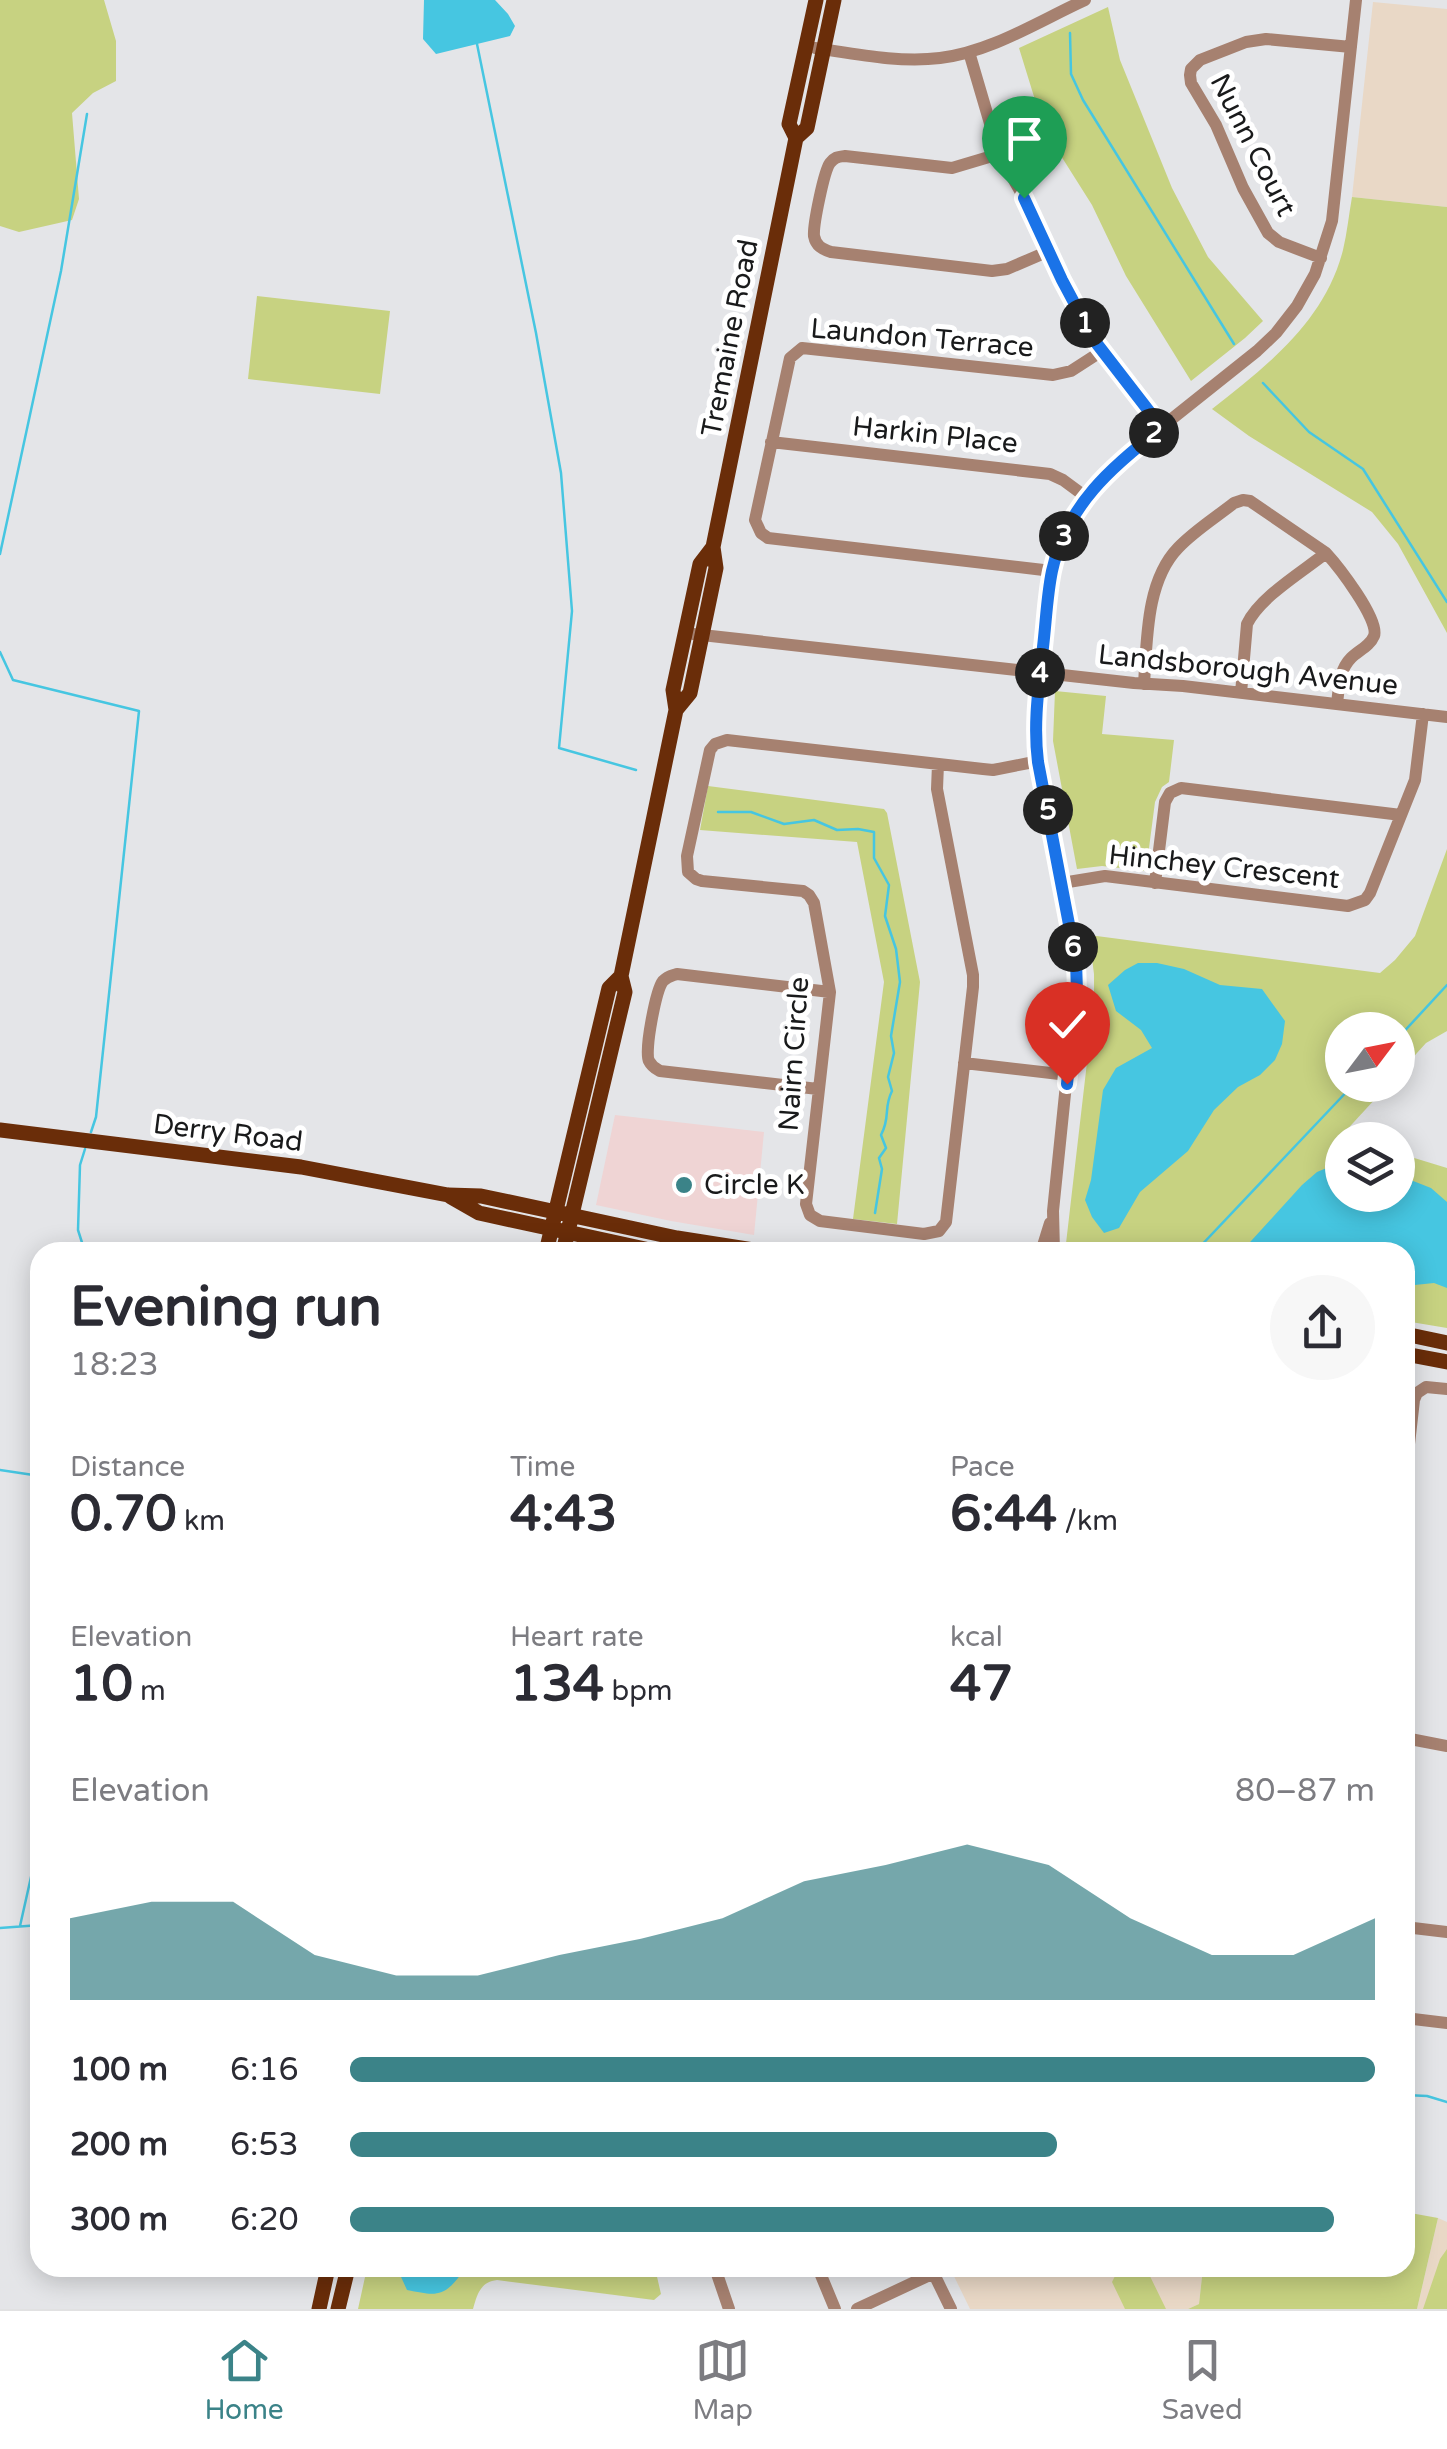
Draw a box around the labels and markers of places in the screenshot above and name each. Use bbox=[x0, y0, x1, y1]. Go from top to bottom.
pin bbox=[982, 96, 1067, 199]
pin: 1 bbox=[1060, 298, 1110, 348]
pin: 2 bbox=[1129, 408, 1179, 458]
pin: 3 bbox=[1039, 511, 1089, 561]
pin: 4 bbox=[1015, 648, 1065, 698]
pin: 5 bbox=[1023, 785, 1073, 835]
pin: 6 bbox=[1048, 922, 1098, 972]
pin bbox=[1025, 982, 1110, 1085]
place label: Circle K bbox=[704, 1168, 805, 1202]
marker: Circle K bbox=[673, 1174, 695, 1196]

